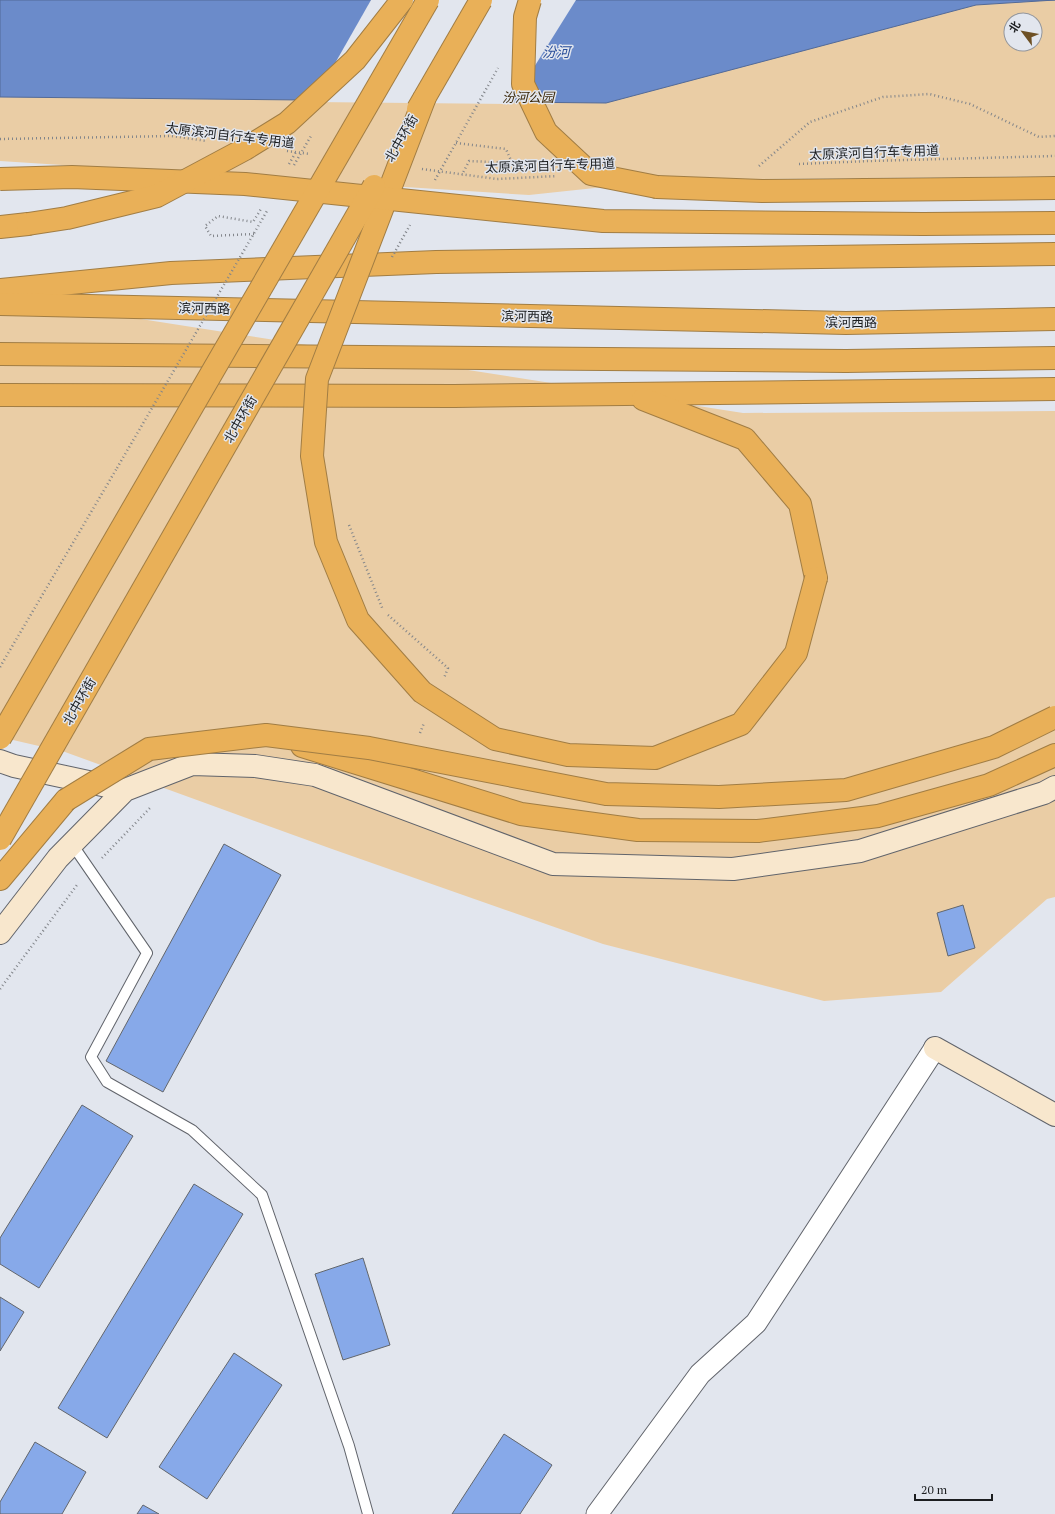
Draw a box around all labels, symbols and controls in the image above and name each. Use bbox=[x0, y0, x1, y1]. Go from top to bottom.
north arrow bbox=[1003, 12, 1043, 52]
text: 北 bbox=[1006, 18, 1023, 35]
water label: 汾河 bbox=[542, 42, 573, 61]
park label: 汾河公园 bbox=[502, 88, 556, 106]
street label: 北中环街 bbox=[380, 111, 422, 165]
street label: 太原滨河自行车专用道 bbox=[164, 118, 296, 152]
street label: 太原滨河自行车专用道 bbox=[809, 141, 939, 163]
street label: 太原滨河自行车专用道 bbox=[485, 154, 615, 176]
street label: 滨河西路 bbox=[178, 299, 230, 317]
street label: 滨河西路 bbox=[501, 307, 553, 325]
street label: 滨河西路 bbox=[825, 313, 877, 331]
street label: 北中环街 bbox=[219, 392, 261, 446]
street label: 北中环街 bbox=[58, 674, 100, 728]
scale bar bbox=[915, 1476, 992, 1502]
text: 20 m bbox=[921, 1482, 948, 1497]

